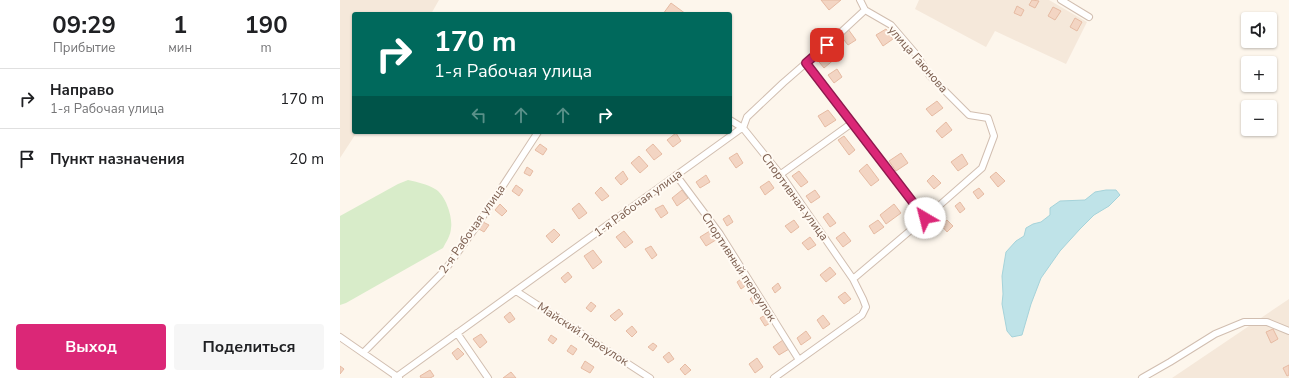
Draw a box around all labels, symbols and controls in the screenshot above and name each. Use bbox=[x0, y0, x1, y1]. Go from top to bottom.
text: 09:29 bbox=[52, 9, 116, 41]
text: 1 bbox=[173, 9, 187, 41]
text: 190 bbox=[244, 9, 288, 41]
map controls bbox=[1241, 12, 1277, 136]
button: sound bbox=[1241, 12, 1277, 48]
street label: улица Гаюнова bbox=[884, 22, 952, 96]
text: 170 m bbox=[434, 23, 517, 61]
icon: right bbox=[368, 28, 420, 80]
pin bbox=[810, 28, 844, 62]
icon: arrive bbox=[816, 34, 838, 56]
text: Прибытие bbox=[53, 39, 115, 57]
text: мин bbox=[168, 39, 192, 57]
text: m bbox=[260, 39, 272, 57]
button: + bbox=[1241, 56, 1277, 92]
text: 1-я Рабочая улица bbox=[434, 59, 592, 83]
text: Направо bbox=[50, 80, 114, 100]
icon: right bbox=[16, 88, 38, 110]
text: 170 m bbox=[280, 89, 324, 109]
text: 1-я Рабочая улица bbox=[50, 100, 164, 118]
button: − bbox=[1241, 100, 1277, 136]
icon: left bbox=[468, 104, 490, 126]
icon: ahead bbox=[510, 104, 532, 126]
icon: ahead bbox=[552, 104, 574, 126]
icon: right bbox=[594, 104, 616, 126]
icon: arrive bbox=[16, 148, 38, 170]
text: Пункт назначения bbox=[50, 149, 185, 169]
text: 20 m bbox=[289, 149, 324, 169]
street label: Спортивная улица bbox=[758, 150, 832, 244]
street label: 1-я Рабочая улица bbox=[591, 166, 685, 240]
street label: 2-я Рабочая улица bbox=[435, 181, 509, 277]
position arrow bbox=[904, 197, 946, 239]
street label: Спортивный переулок bbox=[698, 209, 781, 325]
street label: Майский переулок bbox=[534, 298, 632, 370]
button: Выход bbox=[16, 324, 166, 370]
button: Поделиться bbox=[174, 324, 324, 370]

